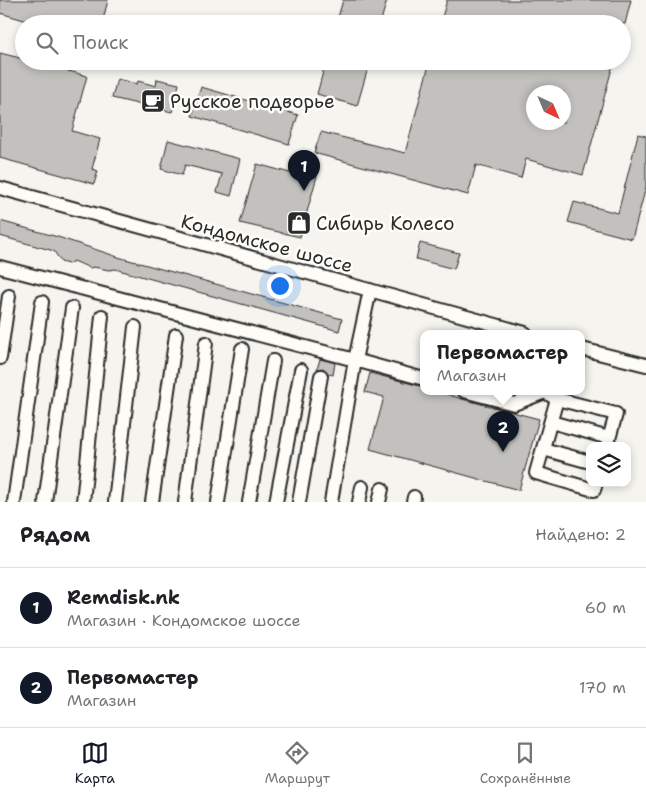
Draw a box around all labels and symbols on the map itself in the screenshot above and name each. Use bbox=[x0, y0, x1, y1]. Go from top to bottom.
north arrow bbox=[526, 85, 571, 130]
cafe icon: Русское подворье bbox=[140, 88, 166, 114]
place label: Русское подворье bbox=[170, 89, 335, 114]
pin: 1 bbox=[288, 150, 320, 191]
street label: Кондомское шоссе bbox=[178, 209, 355, 278]
shop icon: Сибирь Колесо bbox=[286, 210, 312, 236]
place label: Сибирь Колесо bbox=[316, 211, 455, 236]
your location bbox=[267, 273, 293, 299]
pin: 2 bbox=[487, 411, 519, 452]

